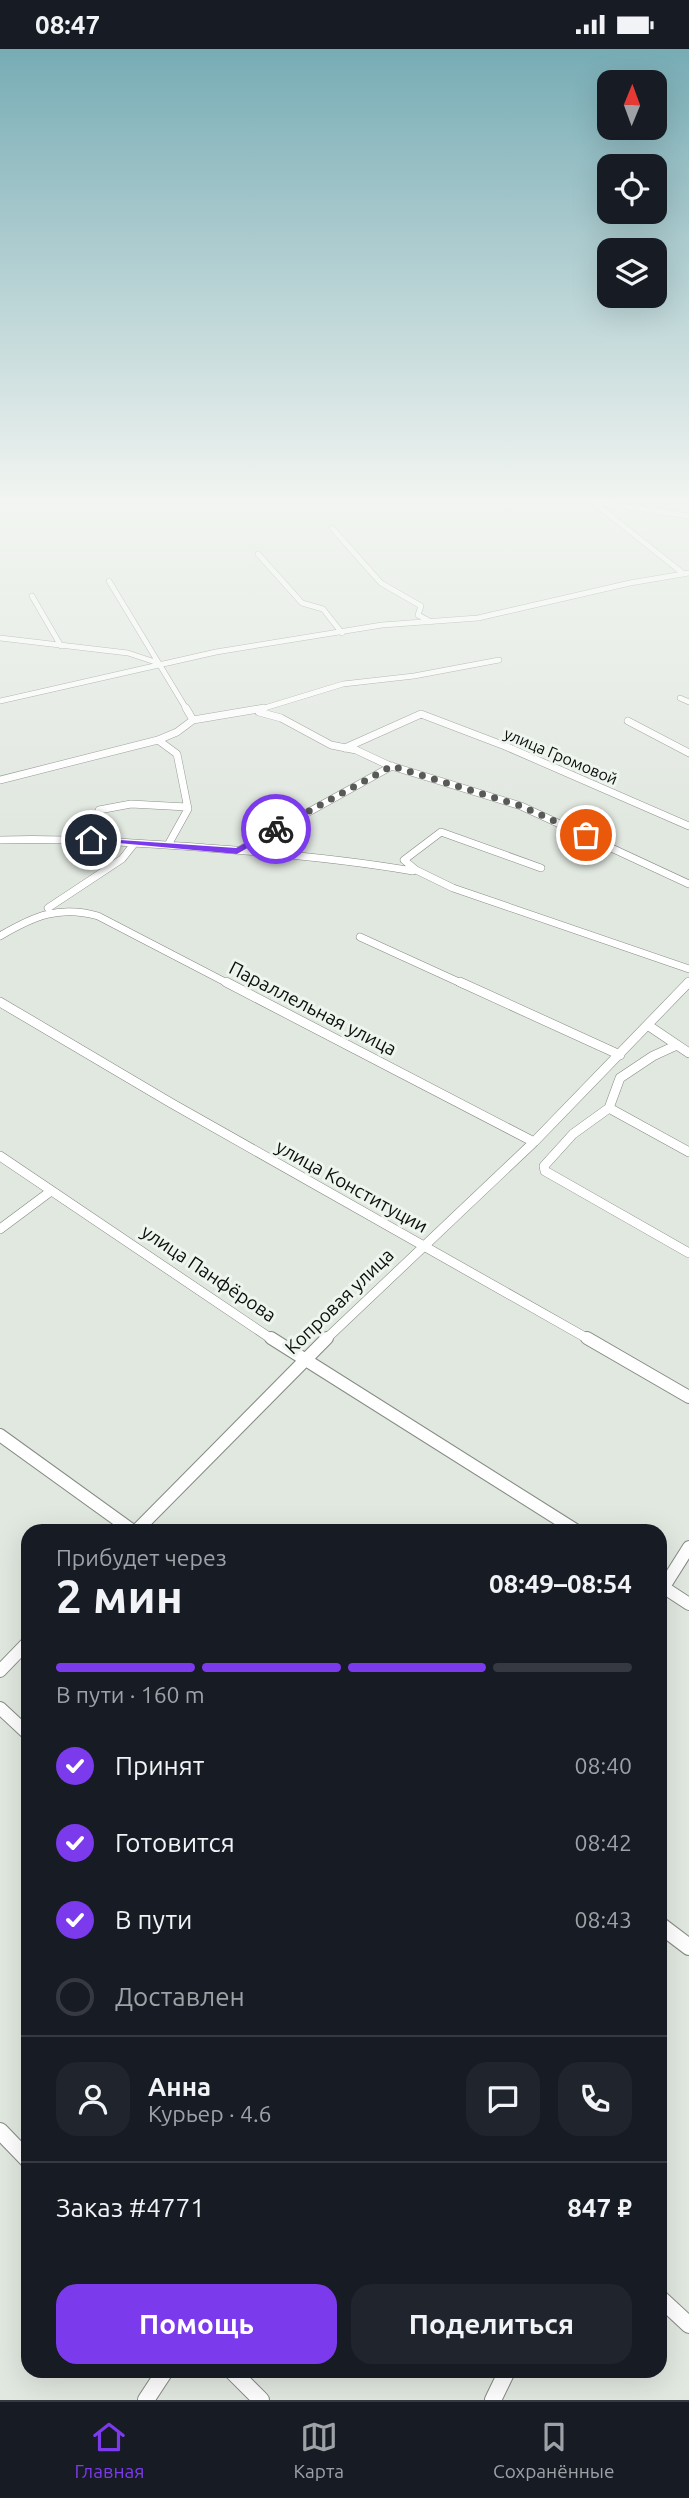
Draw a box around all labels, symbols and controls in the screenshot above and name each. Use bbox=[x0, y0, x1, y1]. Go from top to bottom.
text: 08:47 bbox=[35, 10, 100, 39]
north arrow bbox=[597, 70, 667, 140]
map controls bbox=[597, 70, 667, 308]
button: locate bbox=[597, 154, 667, 224]
button: layers bbox=[597, 238, 667, 308]
street label: улица Громовой bbox=[502, 724, 620, 788]
courier bbox=[241, 794, 311, 864]
pin bbox=[556, 805, 616, 865]
pin bbox=[61, 810, 121, 870]
icon: bike bbox=[257, 810, 295, 848]
icon: bag bbox=[567, 816, 605, 854]
icon: home bbox=[72, 821, 110, 859]
street label: Параллельная улица bbox=[226, 956, 400, 1060]
street label: улица Конституции bbox=[272, 1135, 432, 1237]
street label: улица Панфёрова bbox=[137, 1220, 281, 1326]
street label: Копровая улица bbox=[280, 1244, 398, 1358]
text: Прибудет через bbox=[56, 1545, 227, 1570]
text: 08:49–08:54 bbox=[489, 1569, 632, 1598]
text: 2 мин bbox=[56, 1570, 183, 1622]
text: В пути · 160 m bbox=[56, 1682, 205, 1707]
icon: check bbox=[56, 1747, 94, 1785]
text: Принят bbox=[115, 1751, 204, 1780]
text: 08:40 bbox=[574, 1753, 632, 1778]
icon: check bbox=[56, 1824, 94, 1862]
text: Готовится bbox=[115, 1828, 235, 1857]
text: 08:42 bbox=[574, 1830, 632, 1855]
icon: check bbox=[56, 1901, 94, 1939]
text: В пути bbox=[115, 1905, 192, 1934]
text: 08:43 bbox=[574, 1907, 632, 1932]
text: Доставлен bbox=[115, 1982, 245, 2011]
button: person bbox=[56, 2062, 130, 2136]
button: chat bbox=[466, 2062, 540, 2136]
button: phone bbox=[558, 2062, 632, 2136]
text: Анна bbox=[148, 2072, 211, 2101]
text: Курьер · 4.6 bbox=[148, 2101, 272, 2126]
text: Заказ #4771 bbox=[56, 2193, 205, 2222]
text: 847 ₽ bbox=[567, 2193, 632, 2222]
button: Помощь bbox=[56, 2284, 337, 2364]
button: Поделиться bbox=[351, 2284, 632, 2364]
tab: Главная bbox=[74, 2418, 145, 2482]
tab: Карта bbox=[293, 2418, 344, 2482]
tab: Сохранённые bbox=[493, 2418, 615, 2482]

